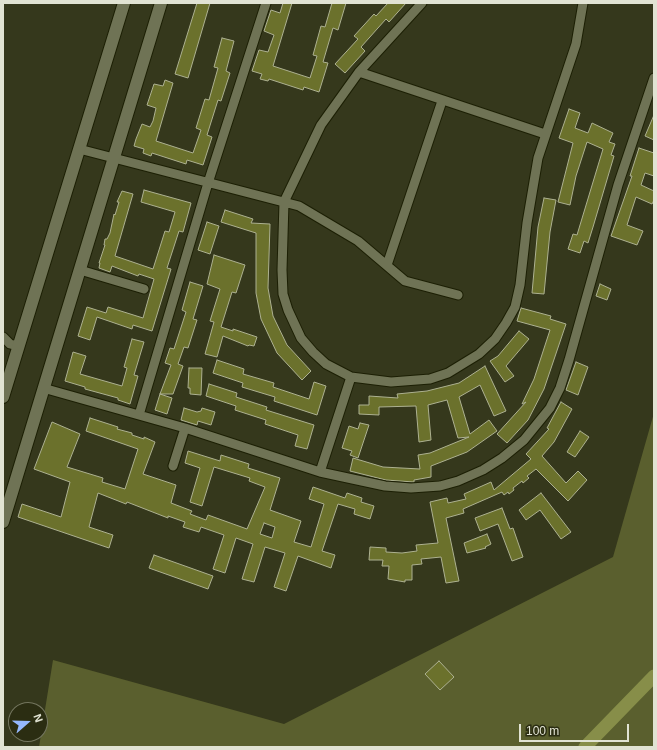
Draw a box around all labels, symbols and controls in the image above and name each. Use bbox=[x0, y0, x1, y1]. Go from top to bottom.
north arrow bbox=[8, 702, 48, 742]
text: N bbox=[31, 712, 45, 724]
scale bar bbox=[521, 716, 631, 742]
text: 100 m bbox=[526, 724, 559, 738]

